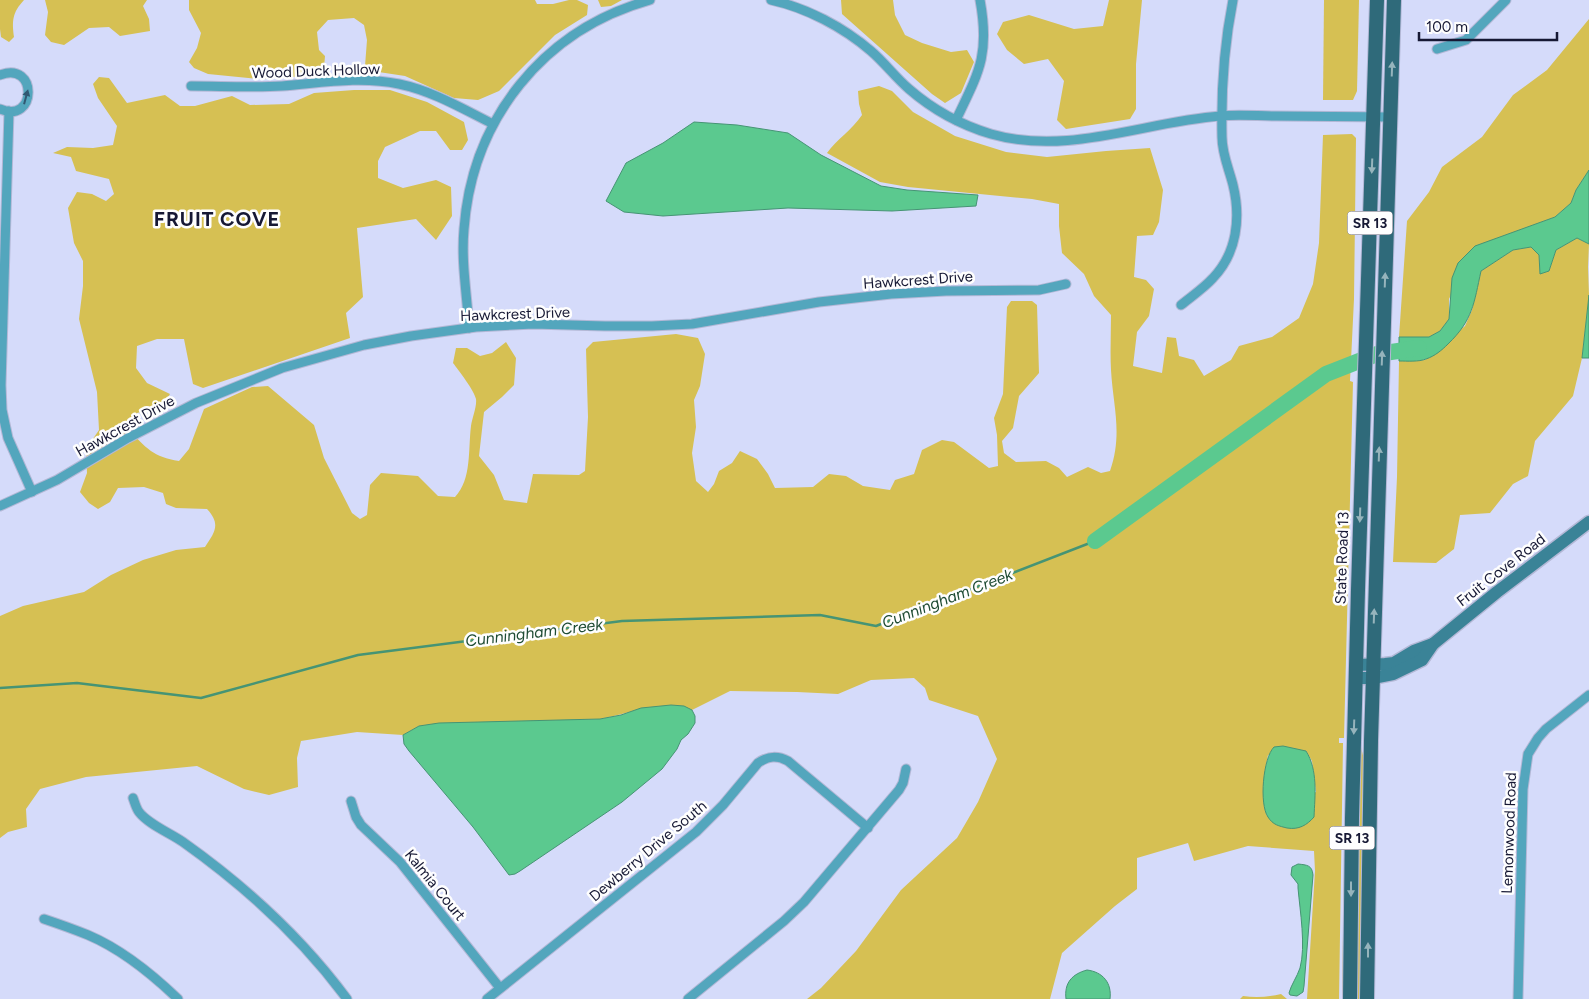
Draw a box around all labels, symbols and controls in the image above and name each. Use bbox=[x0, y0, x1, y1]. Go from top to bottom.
scale bar bbox=[1419, 10, 1556, 42]
text: 100 m bbox=[1426, 18, 1468, 36]
street label: Wood Duck Hollow bbox=[252, 60, 381, 82]
one-way arrow bbox=[1388, 61, 1396, 77]
one-way arrow bbox=[23, 89, 31, 104]
one-way arrow bbox=[1367, 158, 1375, 174]
district label: FRUIT COVE bbox=[154, 207, 280, 231]
road number: SR 13 bbox=[1348, 212, 1392, 234]
street label: Hawkcrest Drive bbox=[862, 267, 974, 293]
one-way arrow bbox=[1381, 272, 1389, 288]
street label: Hawkcrest Drive bbox=[460, 303, 570, 325]
one-way arrow bbox=[1378, 350, 1386, 366]
street label: Hawkcrest Drive bbox=[72, 391, 178, 461]
one-way arrow bbox=[1376, 446, 1384, 462]
one-way arrow bbox=[1356, 507, 1364, 523]
street label: State Road 13 bbox=[1331, 511, 1353, 605]
street label: Fruit Cove Road bbox=[1453, 530, 1549, 610]
water label: Cunningham Creek bbox=[879, 564, 1016, 632]
one-way arrow bbox=[1371, 608, 1379, 624]
water label: Cunningham Creek bbox=[464, 614, 605, 650]
one-way arrow bbox=[1350, 719, 1358, 735]
street label: Lemonwood Road bbox=[1498, 772, 1520, 894]
street label: Dewberry Drive South bbox=[586, 797, 710, 905]
road number: SR 13 bbox=[1330, 826, 1374, 850]
street label: Kalmia Court bbox=[401, 846, 469, 924]
one-way arrow bbox=[1347, 881, 1355, 897]
one-way arrow bbox=[1364, 942, 1372, 958]

